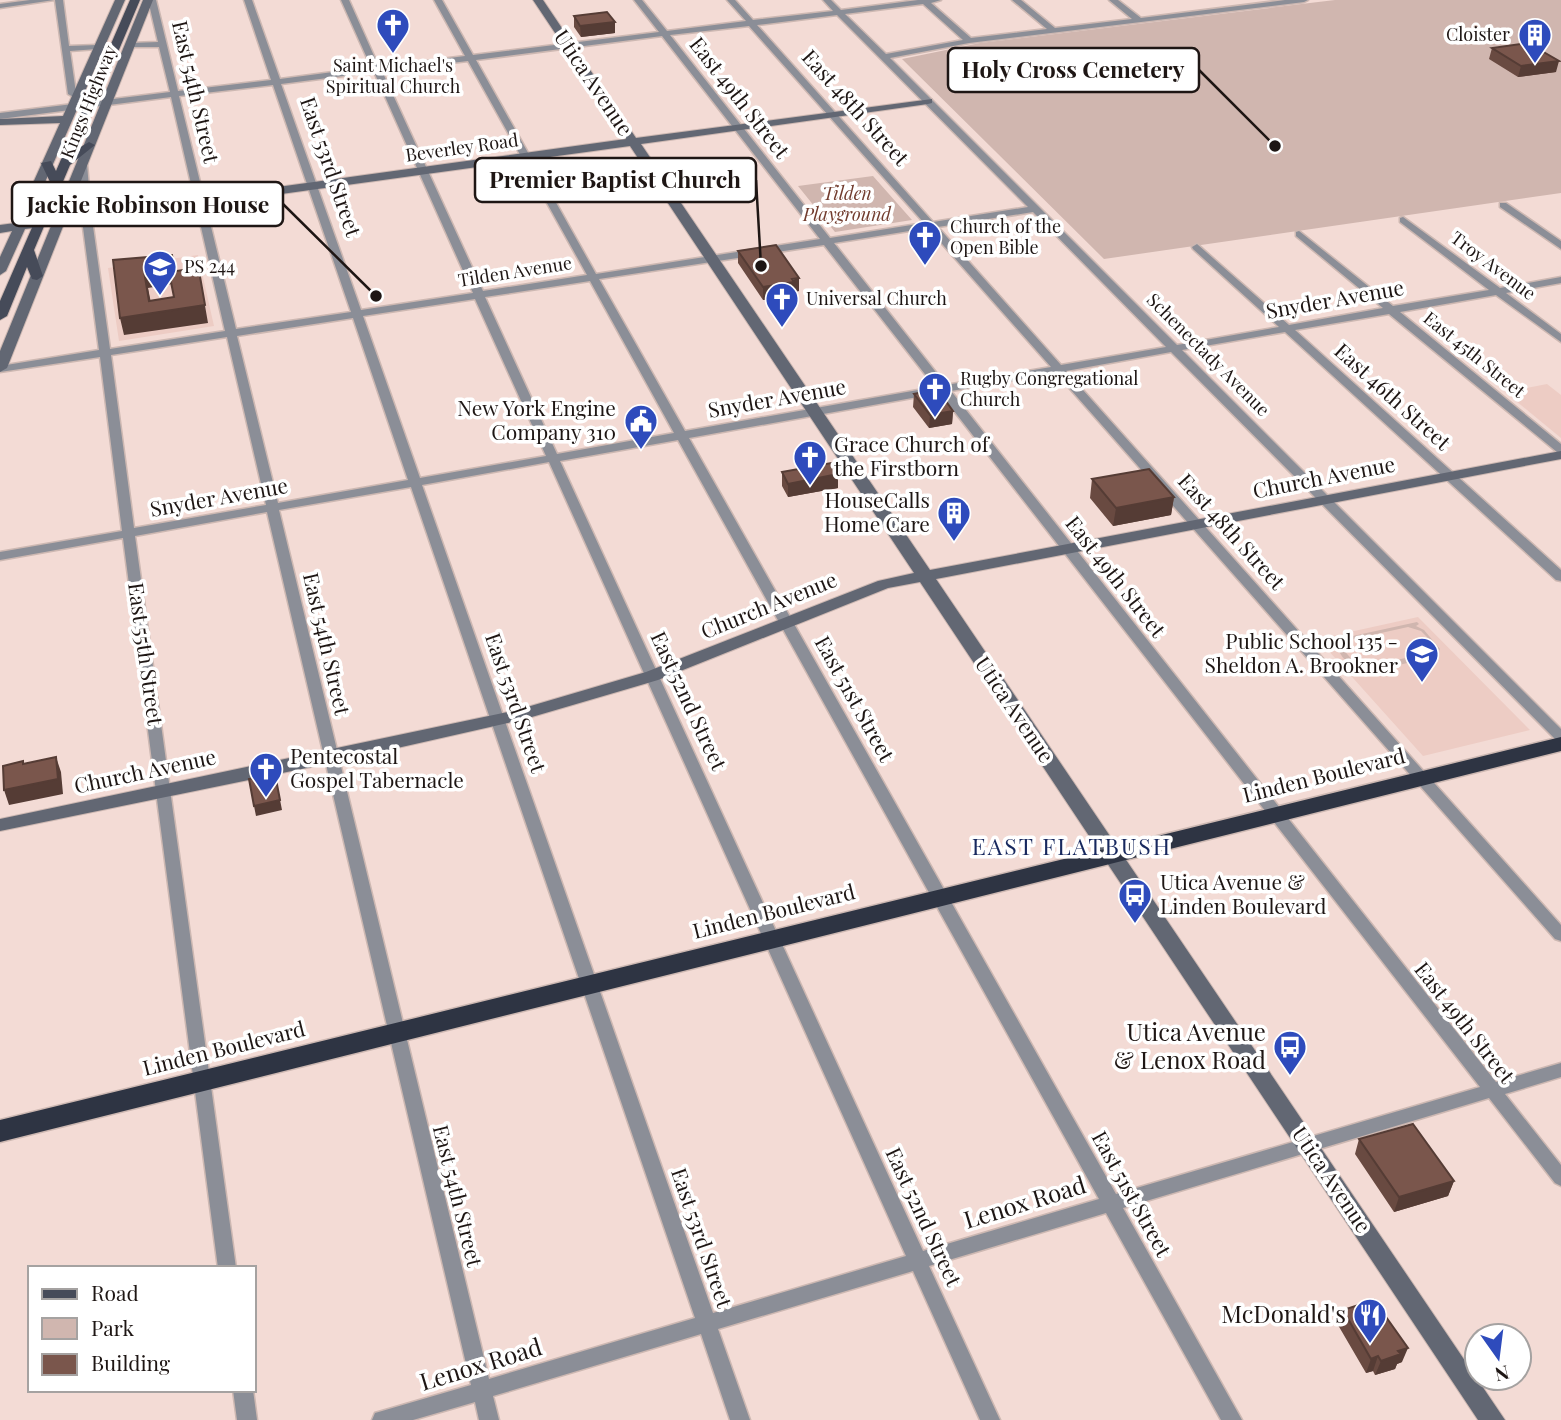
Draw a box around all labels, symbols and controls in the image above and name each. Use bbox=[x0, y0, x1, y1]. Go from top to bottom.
church icon: Saint Michael's Spiritual Church bbox=[374, 6, 412, 55]
building icon: Cloister bbox=[1516, 16, 1554, 65]
street label: East 54th Street bbox=[167, 18, 227, 166]
place label: Cloister bbox=[1446, 22, 1510, 46]
street label: Utica Avenue bbox=[549, 23, 640, 140]
street label: East 49th Street bbox=[684, 30, 797, 164]
street label: Kings Highway bbox=[54, 41, 122, 162]
street label: East 48th Street bbox=[797, 43, 917, 171]
callout: Holy Cross Cemetery bbox=[948, 48, 1199, 92]
place label: Saint Michael's Spiritual Church bbox=[326, 53, 461, 98]
text: Holy Cross Cemetery bbox=[962, 53, 1185, 84]
street label: East 53rd Street bbox=[295, 93, 369, 240]
street label: Beverley Road bbox=[404, 127, 520, 167]
callout: Premier Baptist Church bbox=[475, 158, 756, 202]
text: Premier Baptist Church bbox=[489, 163, 741, 194]
park label: Tilden Playground bbox=[802, 181, 892, 226]
callout: Jackie Robinson House bbox=[12, 182, 283, 226]
text: Jackie Robinson House bbox=[26, 188, 269, 219]
place label: Church of the Open Bible bbox=[950, 214, 1061, 259]
church icon: Church of the Open Bible bbox=[906, 218, 944, 267]
street label: Troy Avenue bbox=[1446, 225, 1541, 305]
school or university icon: PS 244 bbox=[141, 248, 179, 297]
street label: Tilden Avenue bbox=[456, 250, 574, 292]
place label: PS 244 bbox=[184, 254, 235, 278]
street label: Snyder Avenue bbox=[1263, 272, 1406, 324]
church icon: Universal Church bbox=[763, 280, 801, 329]
place label: Universal Church bbox=[806, 286, 947, 310]
street label: Schenectady Avenue bbox=[1142, 288, 1275, 421]
street label: East 45th Street bbox=[1419, 306, 1531, 403]
street label: East 46th Street bbox=[1329, 336, 1458, 456]
place label: Rugby Congregational Church bbox=[960, 366, 1138, 411]
church icon: Rugby Congregational Church bbox=[916, 370, 954, 419]
street label: Snyder Avenue bbox=[705, 371, 848, 423]
place label: New York Engine Company 310 bbox=[457, 393, 616, 445]
public building icon: New York Engine Company 310 bbox=[622, 402, 660, 451]
place label: Grace Church of the Firstborn bbox=[834, 429, 991, 481]
church icon: Grace Church of the Firstborn bbox=[791, 438, 829, 487]
street label: Church Avenue bbox=[1250, 449, 1397, 504]
street label: East 48th Street bbox=[1173, 467, 1293, 595]
street label: Snyder Avenue bbox=[147, 470, 290, 522]
place label: HouseCalls Home Care bbox=[824, 485, 930, 537]
building icon: HouseCalls Home Care bbox=[935, 494, 973, 543]
street label: East 49th Street bbox=[1060, 509, 1173, 643]
street label: Church Avenue bbox=[696, 564, 840, 644]
street label: East 54th Street bbox=[298, 570, 358, 718]
street label: East 55th Street bbox=[123, 581, 171, 727]
street label: East 52nd Street bbox=[645, 626, 734, 775]
place label: Public School 135 - Sheldon A. Brookner bbox=[1205, 626, 1399, 678]
street label: East 53rd Street bbox=[480, 629, 554, 776]
street label: East 51st Street bbox=[810, 630, 902, 766]
school or university icon: Public School 135 - Sheldon A. Brookner bbox=[1403, 635, 1441, 684]
street label: Utica Avenue bbox=[970, 650, 1061, 767]
street label: Linden Boulevard bbox=[1239, 740, 1408, 808]
street label: Church Avenue bbox=[71, 741, 218, 799]
place label: Pentecostal Gospel Tabernacle bbox=[290, 741, 464, 793]
church icon: Pentecostal Gospel Tabernacle bbox=[247, 750, 285, 799]
district label: EAST FLATBUSH bbox=[972, 830, 1172, 861]
place label: Utica Avenue & Linden Boulevard bbox=[1160, 867, 1327, 919]
street label: Linden Boulevard bbox=[689, 876, 858, 944]
bus stop icon: Utica Avenue & Linden Boulevard bbox=[1116, 876, 1154, 925]
street label: East 49th Street bbox=[1409, 955, 1522, 1089]
street label: Linden Boulevard bbox=[139, 1013, 308, 1081]
place label: Utica Avenue & Lenox Road bbox=[1114, 1015, 1266, 1075]
bus stop icon: Utica Avenue & Lenox Road bbox=[1271, 1028, 1309, 1077]
street label: Utica Avenue bbox=[1287, 1120, 1378, 1237]
street label: East 54th Street bbox=[428, 1122, 490, 1270]
street label: East 51st Street bbox=[1087, 1125, 1179, 1261]
street label: East 52nd Street bbox=[880, 1142, 969, 1291]
street label: East 53rd Street bbox=[666, 1164, 740, 1311]
street label: Lenox Road bbox=[959, 1167, 1089, 1235]
legend bbox=[28, 1266, 256, 1392]
text: Road bbox=[91, 1278, 139, 1306]
restaurant icon: McDonald's bbox=[1351, 1296, 1389, 1345]
place label: McDonald's bbox=[1221, 1297, 1346, 1329]
text: Park bbox=[91, 1313, 135, 1341]
north arrow bbox=[1463, 1322, 1533, 1392]
street label: Lenox Road bbox=[415, 1329, 545, 1397]
text: Building bbox=[91, 1348, 170, 1376]
text: N bbox=[1492, 1360, 1512, 1389]

